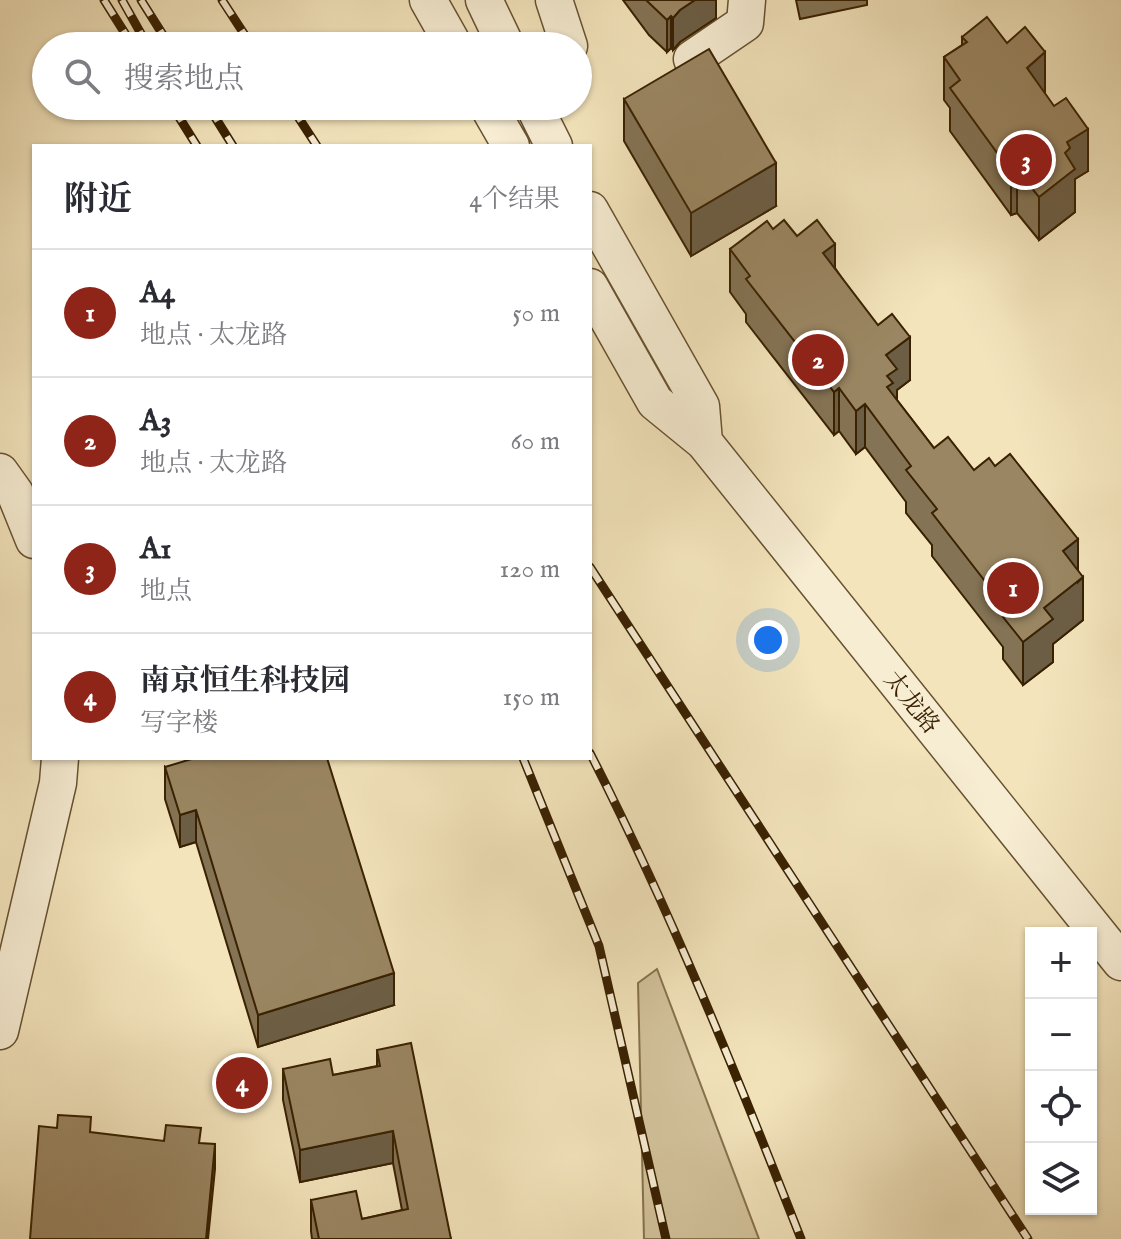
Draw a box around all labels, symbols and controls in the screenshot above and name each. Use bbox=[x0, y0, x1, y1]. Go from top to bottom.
search box bbox=[32, 32, 592, 120]
icon: search bbox=[60, 54, 104, 98]
text: 搜索地点 bbox=[124, 61, 244, 99]
pin: 3 bbox=[1000, 130, 1052, 190]
text: 附近 bbox=[64, 179, 132, 222]
text: 4个结果 bbox=[469, 183, 560, 216]
text: A4 bbox=[140, 275, 175, 313]
text: 1 bbox=[85, 297, 95, 330]
text: 50 m bbox=[512, 297, 560, 330]
text: 地点 · 太龙路 bbox=[140, 319, 287, 352]
pin: 2 bbox=[792, 330, 844, 390]
text: A3 bbox=[140, 403, 171, 441]
text: 2 bbox=[84, 425, 96, 458]
text: 60 m bbox=[511, 425, 560, 458]
text: 地点 · 太龙路 bbox=[140, 447, 287, 480]
text: A1 bbox=[140, 531, 171, 569]
text: 3 bbox=[85, 553, 95, 586]
text: 120 m bbox=[500, 553, 560, 586]
pin: 1 bbox=[987, 558, 1039, 618]
text: 地点 bbox=[140, 575, 192, 608]
your location bbox=[748, 620, 788, 660]
text: 南京恒生科技园 bbox=[140, 663, 350, 701]
street label: 太龙路 bbox=[876, 665, 946, 741]
text: 4 bbox=[84, 681, 96, 714]
text: 150 m bbox=[502, 681, 560, 714]
text: 写字楼 bbox=[140, 707, 218, 740]
map controls bbox=[1025, 927, 1097, 1215]
button: + bbox=[1025, 927, 1097, 999]
button: − bbox=[1025, 999, 1097, 1071]
pin: 4 bbox=[216, 1053, 268, 1113]
button: locate bbox=[1025, 1071, 1097, 1143]
button: layers bbox=[1025, 1143, 1097, 1215]

